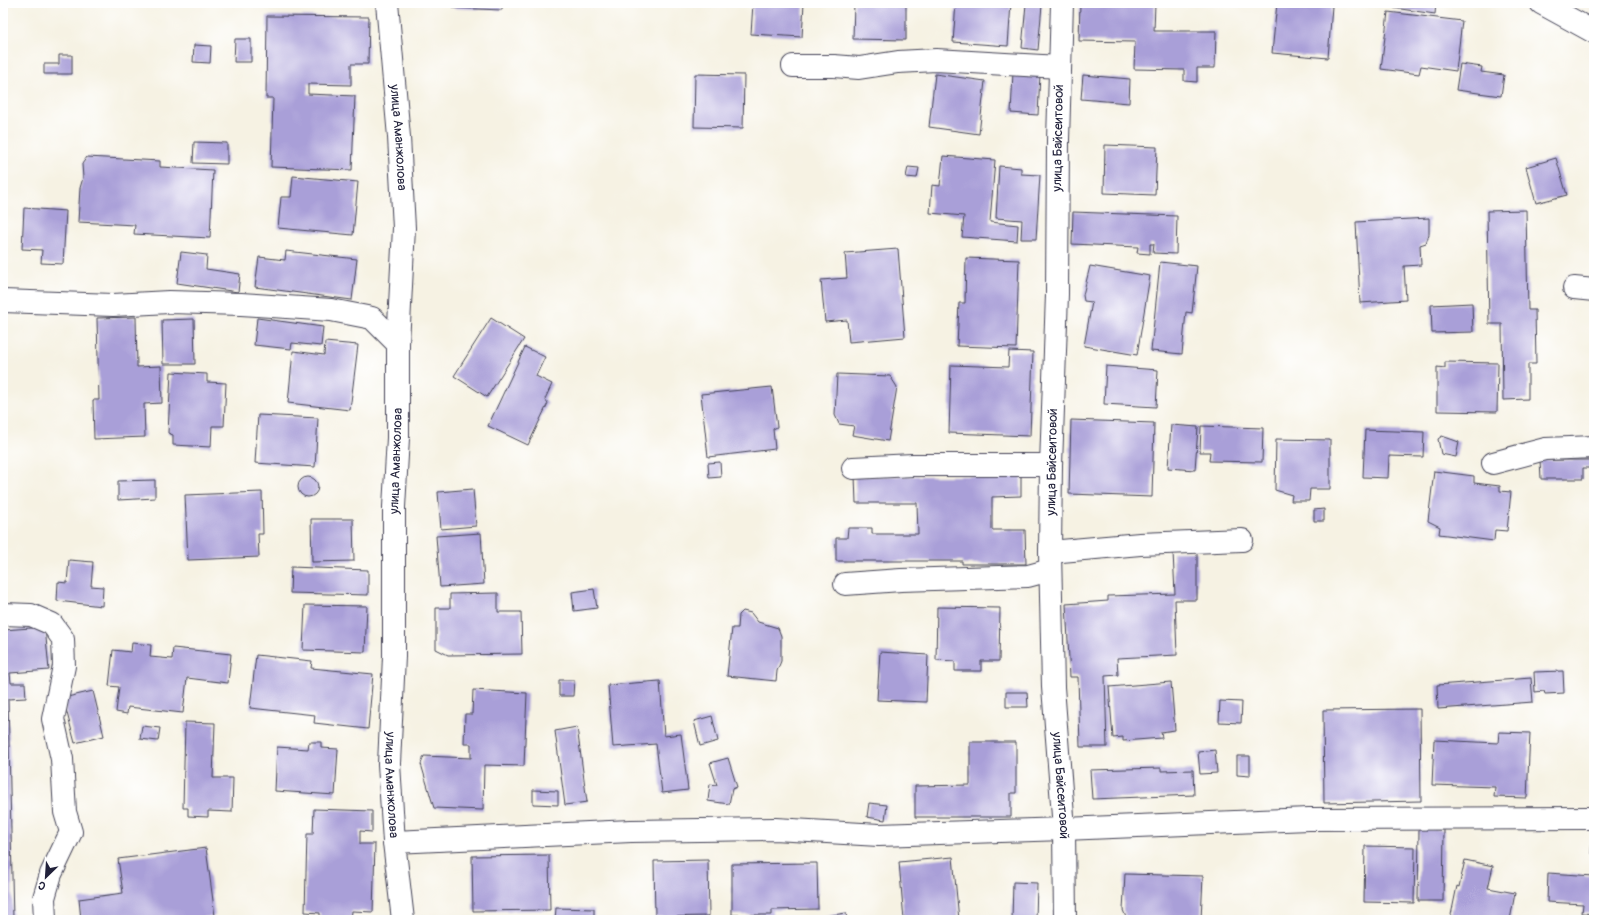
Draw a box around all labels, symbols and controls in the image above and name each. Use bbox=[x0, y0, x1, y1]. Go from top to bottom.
street label: улица Аманжолова bbox=[386, 83, 410, 191]
street label: улица Байсеитовой bbox=[1049, 84, 1067, 193]
street label: улица Аманжолова bbox=[386, 408, 406, 515]
street label: улица Байсеитовой bbox=[1043, 408, 1061, 517]
street label: улица Аманжолова bbox=[381, 730, 402, 838]
street label: улица Байсеитовой bbox=[1048, 730, 1072, 839]
north arrow bbox=[26, 857, 66, 897]
text: С bbox=[36, 878, 48, 893]

